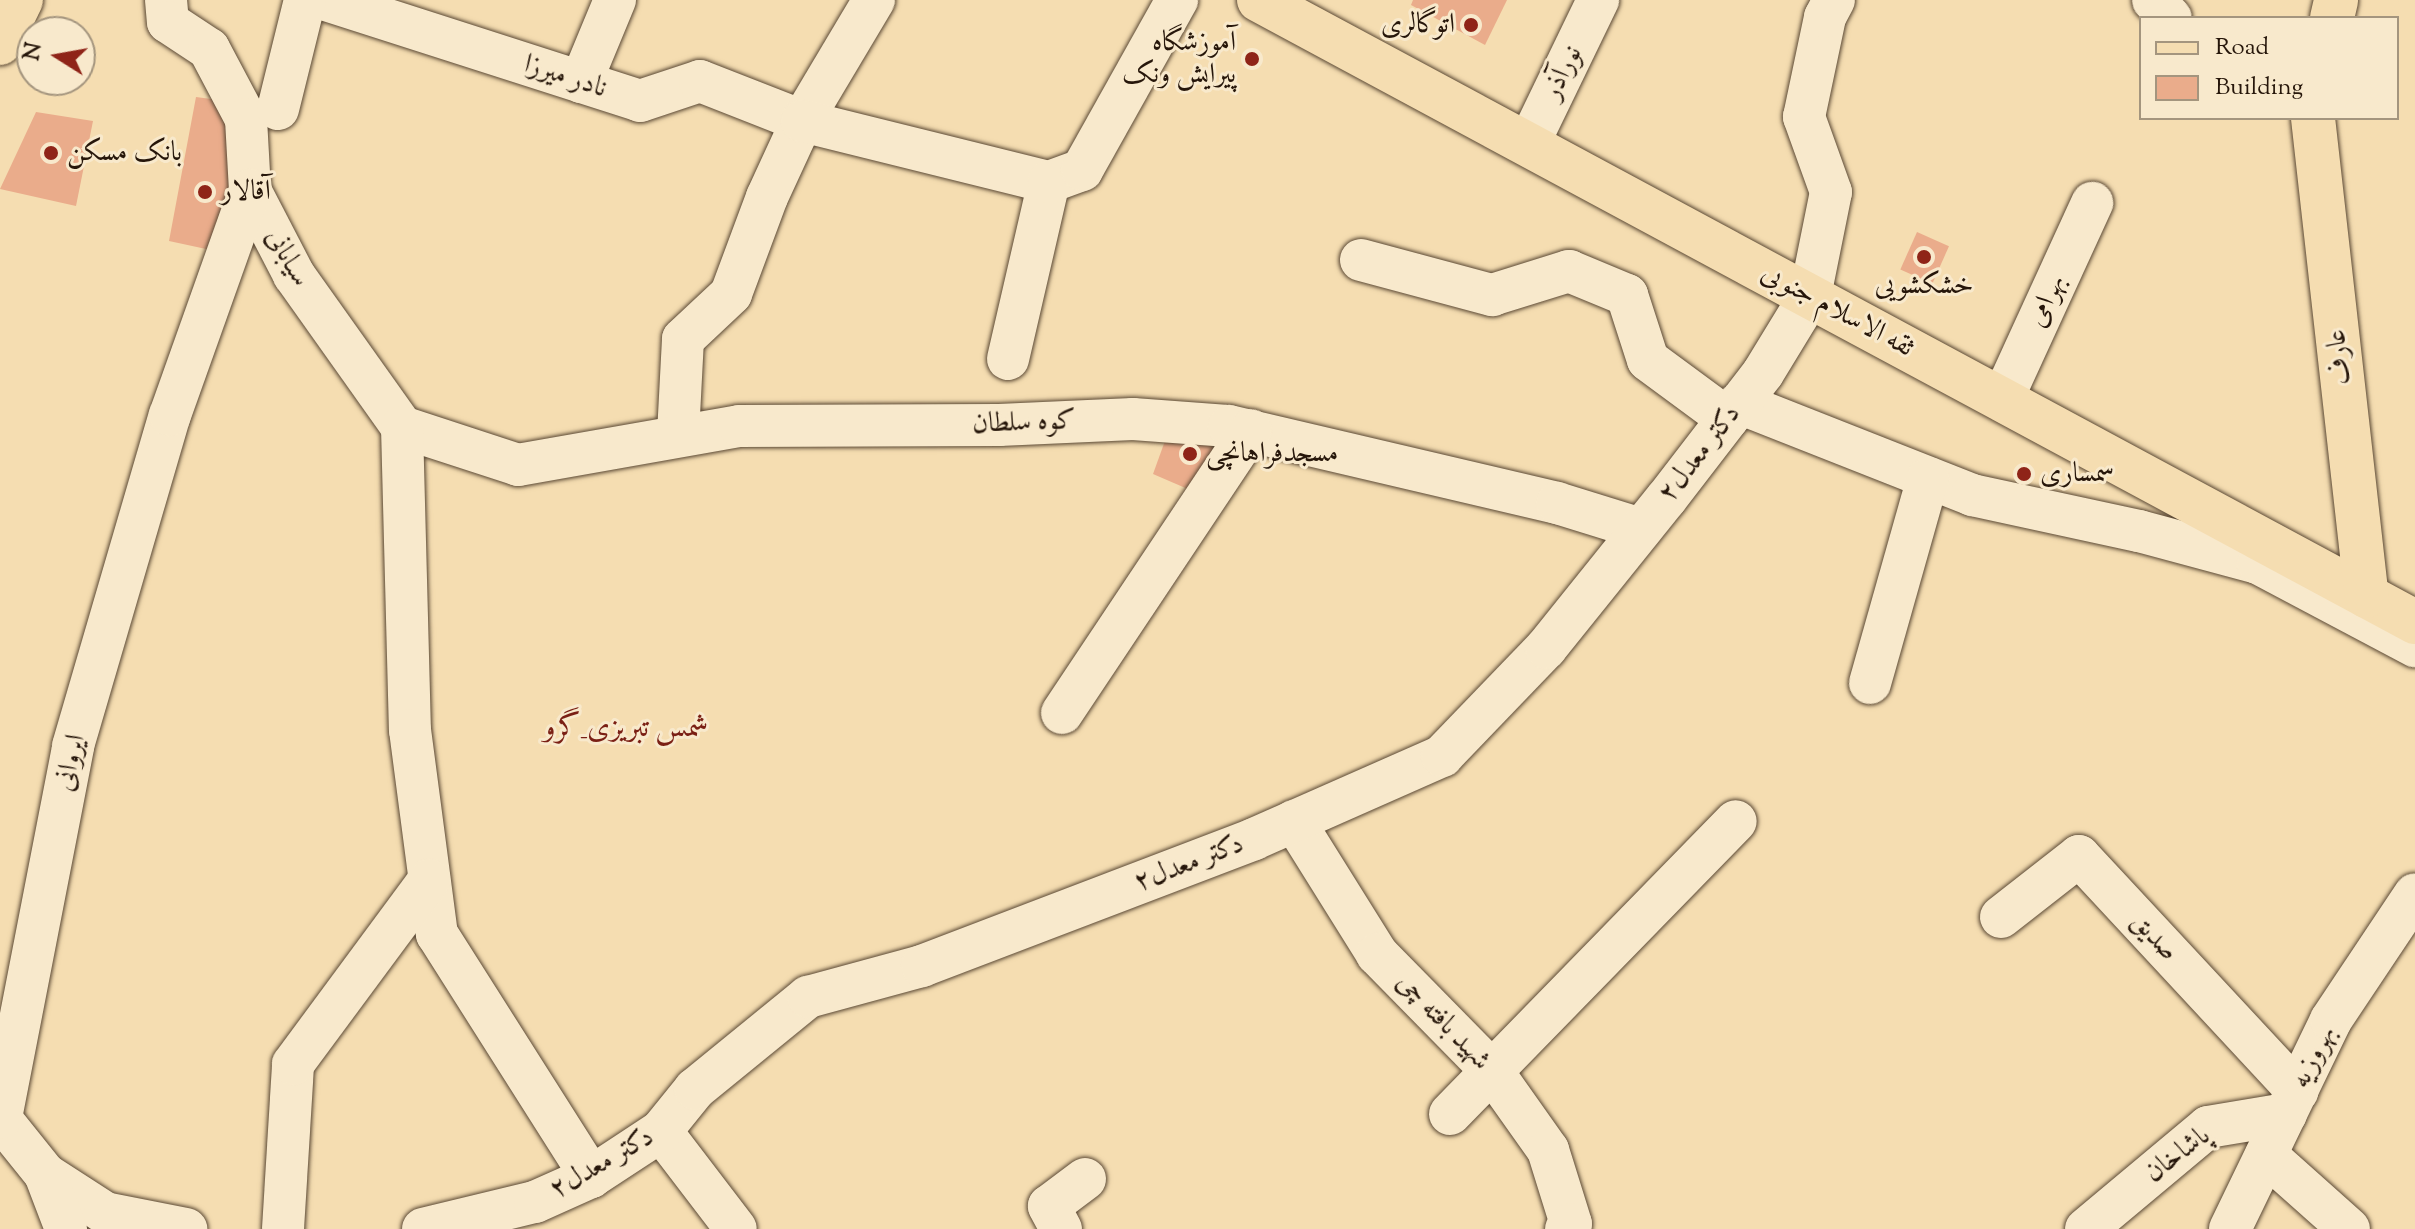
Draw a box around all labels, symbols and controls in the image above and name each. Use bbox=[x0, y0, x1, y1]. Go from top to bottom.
place label: اتوگالری bbox=[1381, 8, 1455, 42]
north arrow bbox=[16, 16, 96, 96]
marker: اتوگالری bbox=[1462, 16, 1480, 34]
legend bbox=[2139, 16, 2399, 120]
place label: آموزشگاه پیرایش ونک bbox=[1122, 26, 1236, 92]
text: Road bbox=[2215, 31, 2269, 65]
text: N bbox=[17, 40, 52, 63]
street label: نورآذر bbox=[1536, 40, 1590, 106]
street label: نادر میرزا bbox=[519, 48, 611, 106]
marker: آموزشگاه پیرایش ونک bbox=[1243, 50, 1261, 68]
text: Building bbox=[2215, 71, 2303, 105]
place label: بانک مسکن bbox=[67, 136, 182, 170]
marker: بانک مسکن bbox=[42, 144, 60, 162]
place label: آقالار bbox=[221, 175, 271, 209]
marker: آقالار bbox=[196, 183, 214, 201]
street label: سیابانی bbox=[257, 223, 317, 293]
marker: خشکشویی bbox=[1915, 248, 1933, 266]
street label: ثقه الاسلام جنوبی bbox=[1755, 257, 1919, 365]
place label: خشکشویی bbox=[1874, 269, 1974, 303]
street label: بهرامی bbox=[2021, 269, 2073, 333]
street label: عارف bbox=[2320, 327, 2360, 387]
street label: دکتر معدل۲ bbox=[1652, 399, 1748, 509]
street label: کوه سلطان bbox=[972, 404, 1076, 442]
place label: مسجدفراهانچی bbox=[1206, 437, 1338, 471]
marker: مسجدفراهانچی bbox=[1181, 445, 1199, 463]
place label: سمساری bbox=[2040, 457, 2114, 491]
marker: سمساری bbox=[2015, 465, 2033, 483]
district label: شمس تبریزی_گرو bbox=[543, 711, 709, 747]
street label: ایروانی bbox=[48, 731, 94, 795]
street label: دکتر معدل۲ bbox=[1130, 828, 1248, 900]
street label: صدیق bbox=[2123, 905, 2185, 969]
street label: شهید بافته چی bbox=[1388, 966, 1498, 1078]
street label: بهروزیه bbox=[2284, 1020, 2344, 1094]
street label: پاشاخان bbox=[2139, 1119, 2217, 1191]
street label: دکتر معدل۲ bbox=[544, 1121, 660, 1207]

